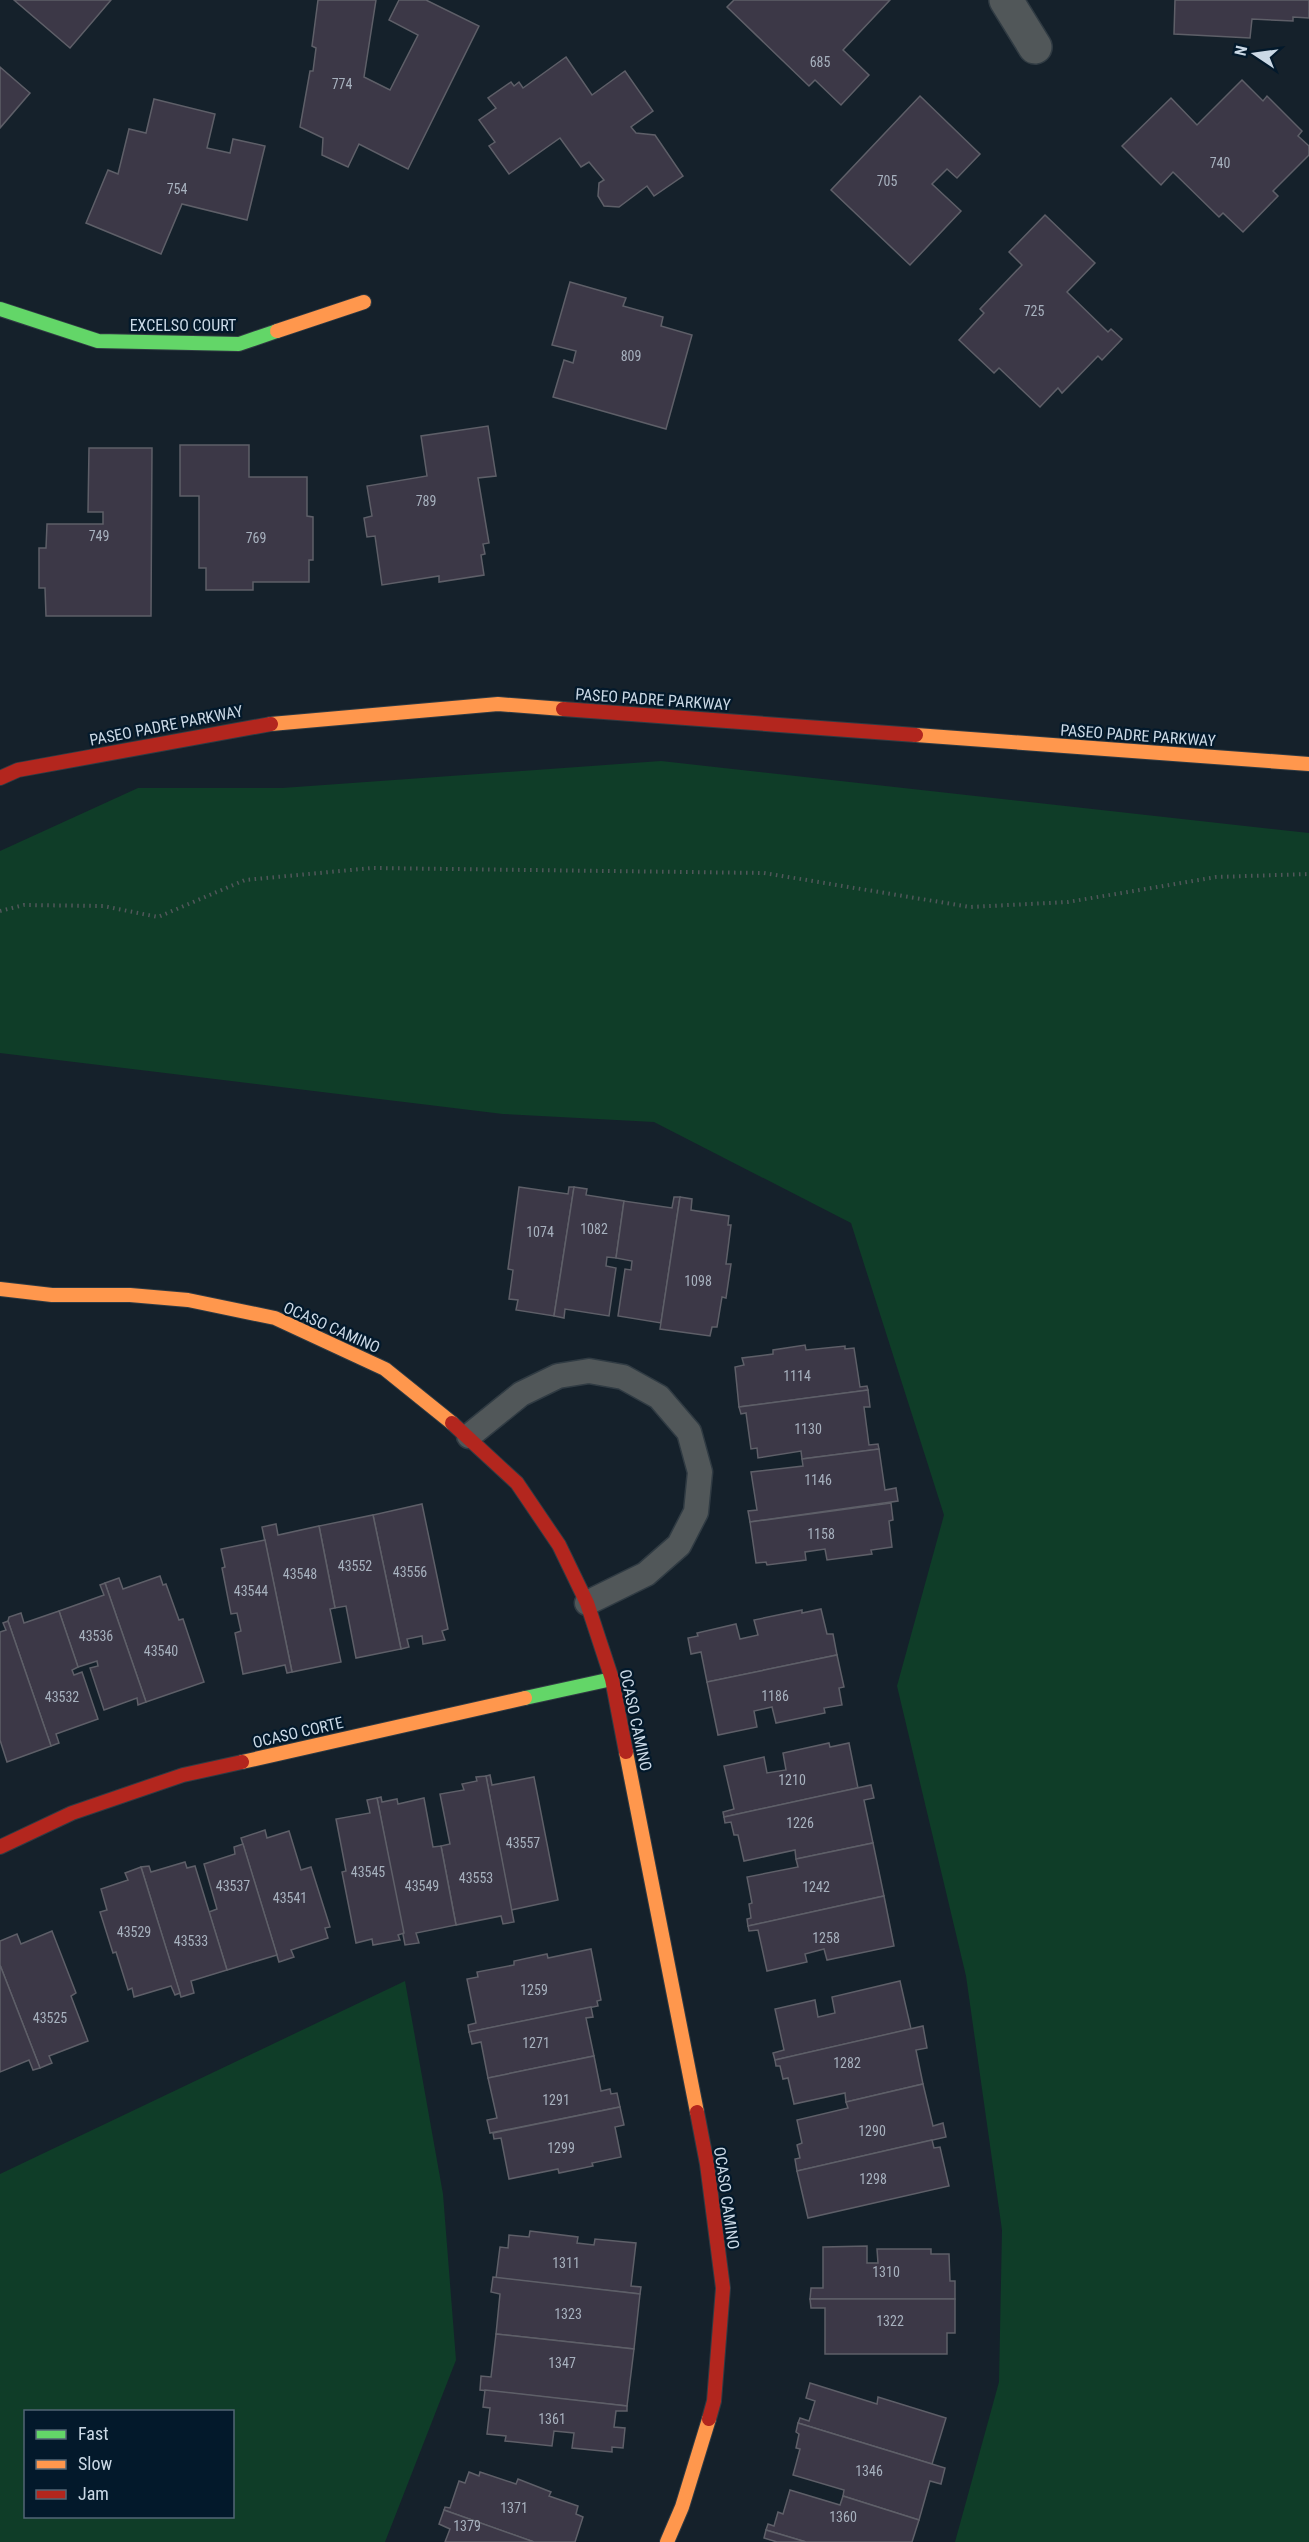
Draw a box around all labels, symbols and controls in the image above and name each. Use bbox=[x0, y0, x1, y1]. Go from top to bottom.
north arrow bbox=[1225, 24, 1285, 84]
text: N bbox=[1231, 44, 1251, 58]
house number: 685 bbox=[810, 54, 830, 70]
house number: 774 bbox=[332, 76, 352, 92]
house number: 740 bbox=[1210, 155, 1230, 171]
house number: 705 bbox=[877, 173, 897, 189]
house number: 754 bbox=[167, 181, 187, 197]
house number: 725 bbox=[1024, 303, 1044, 319]
street label: EXCELSO COURT bbox=[130, 316, 236, 335]
house number: 809 bbox=[621, 348, 641, 364]
house number: 789 bbox=[416, 493, 436, 509]
house number: 749 bbox=[89, 528, 109, 544]
house number: 769 bbox=[246, 530, 266, 546]
street label: PASEO PADRE PARKWAY bbox=[575, 685, 732, 714]
street label: PASEO PADRE PARKWAY bbox=[88, 701, 245, 750]
street label: PASEO PADRE PARKWAY bbox=[1060, 721, 1217, 750]
house number: 1082 bbox=[580, 1221, 608, 1237]
house number: 1074 bbox=[526, 1224, 554, 1240]
house number: 1098 bbox=[684, 1273, 712, 1289]
street label: OCASO CAMINO bbox=[281, 1298, 383, 1357]
house number: 1114 bbox=[783, 1368, 811, 1384]
house number: 1130 bbox=[794, 1421, 822, 1437]
house number: 1146 bbox=[804, 1472, 832, 1488]
house number: 1158 bbox=[807, 1526, 835, 1542]
house number: 43552 bbox=[338, 1558, 372, 1574]
house number: 43556 bbox=[393, 1564, 427, 1580]
house number: 43548 bbox=[283, 1566, 317, 1582]
house number: 43544 bbox=[234, 1583, 268, 1599]
house number: 43536 bbox=[79, 1628, 113, 1644]
house number: 43540 bbox=[144, 1643, 178, 1659]
street label: OCASO CAMINO bbox=[615, 1668, 656, 1773]
house number: 1186 bbox=[761, 1688, 789, 1704]
house number: 43532 bbox=[45, 1689, 79, 1705]
street label: OCASO CORTE bbox=[251, 1713, 345, 1752]
house number: 1210 bbox=[778, 1772, 806, 1788]
house number: 1226 bbox=[786, 1815, 814, 1831]
house number: 43557 bbox=[506, 1835, 540, 1851]
house number: 43545 bbox=[351, 1864, 385, 1880]
house number: 43553 bbox=[459, 1870, 493, 1886]
house number: 43537 bbox=[216, 1878, 250, 1894]
house number: 43549 bbox=[405, 1878, 439, 1894]
house number: 1242 bbox=[802, 1879, 830, 1895]
house number: 43541 bbox=[273, 1890, 307, 1906]
house number: 43529 bbox=[117, 1924, 151, 1940]
house number: 1258 bbox=[812, 1930, 840, 1946]
house number: 43533 bbox=[174, 1933, 208, 1949]
house number: 1259 bbox=[520, 1982, 548, 1998]
house number: 43525 bbox=[33, 2010, 67, 2026]
house number: 1271 bbox=[522, 2035, 550, 2051]
house number: 1282 bbox=[833, 2055, 861, 2071]
house number: 1291 bbox=[542, 2092, 570, 2108]
house number: 1290 bbox=[858, 2123, 886, 2139]
house number: 1299 bbox=[547, 2140, 575, 2156]
street label: OCASO CAMINO bbox=[710, 2146, 743, 2251]
house number: 1298 bbox=[859, 2171, 887, 2187]
house number: 1311 bbox=[552, 2255, 580, 2271]
house number: 1310 bbox=[872, 2264, 900, 2280]
house number: 1323 bbox=[554, 2306, 582, 2322]
house number: 1322 bbox=[876, 2313, 904, 2329]
house number: 1347 bbox=[548, 2355, 576, 2371]
legend bbox=[24, 2410, 234, 2518]
house number: 1361 bbox=[538, 2411, 566, 2427]
text: Fast bbox=[78, 2423, 109, 2444]
text: Slow bbox=[78, 2453, 113, 2474]
house number: 1346 bbox=[855, 2463, 883, 2479]
text: Jam bbox=[78, 2483, 109, 2504]
house number: 1371 bbox=[500, 2500, 528, 2516]
house number: 1360 bbox=[829, 2509, 857, 2525]
house number: 1379 bbox=[453, 2518, 481, 2534]

